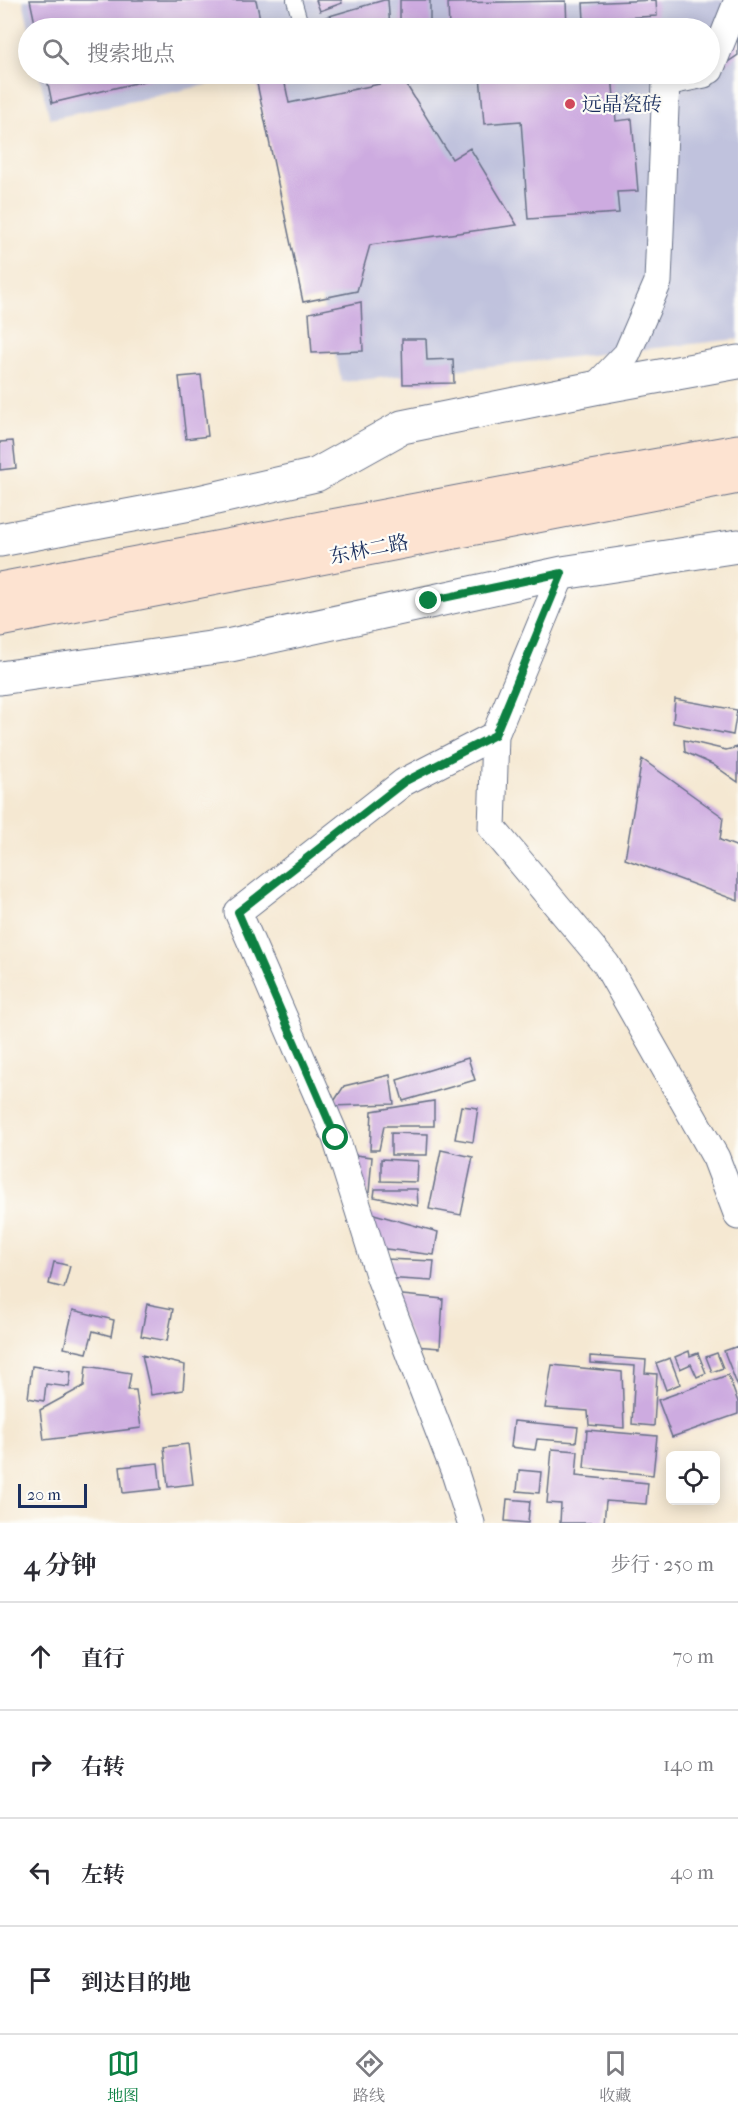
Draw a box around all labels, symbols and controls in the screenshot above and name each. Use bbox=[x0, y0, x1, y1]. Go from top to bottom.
search box bbox=[18, 18, 720, 84]
icon: search bbox=[39, 35, 72, 68]
text: 搜索地点 bbox=[87, 41, 175, 67]
place label: 远晶瓷砖 bbox=[582, 93, 662, 116]
marker: 远晶瓷砖 bbox=[563, 97, 577, 111]
street label: 东林二路 bbox=[328, 531, 411, 568]
route end bbox=[415, 587, 441, 613]
route start bbox=[322, 1124, 348, 1150]
map controls bbox=[666, 1451, 720, 1505]
button: locate bbox=[666, 1451, 720, 1505]
scale bar bbox=[18, 1481, 87, 1508]
text: 20 m bbox=[27, 1485, 61, 1504]
text: 4 分钟 bbox=[24, 1550, 97, 1581]
text: 步行 · 250 m bbox=[611, 1553, 714, 1576]
icon: ahead bbox=[24, 1640, 57, 1673]
text: 70 m bbox=[672, 1645, 714, 1668]
text: 直行 bbox=[81, 1646, 125, 1672]
icon: right bbox=[24, 1748, 57, 1781]
text: 140 m bbox=[663, 1753, 714, 1776]
text: 右转 bbox=[81, 1754, 125, 1780]
icon: left bbox=[24, 1856, 57, 1889]
text: 40 m bbox=[670, 1861, 714, 1884]
text: 左转 bbox=[81, 1862, 125, 1888]
icon: arrive bbox=[24, 1964, 57, 1997]
text: 到达目的地 bbox=[81, 1970, 191, 1996]
tab: 地图 bbox=[107, 2047, 140, 2106]
tab: 路线 bbox=[353, 2047, 386, 2106]
tab: 收藏 bbox=[599, 2047, 632, 2106]

